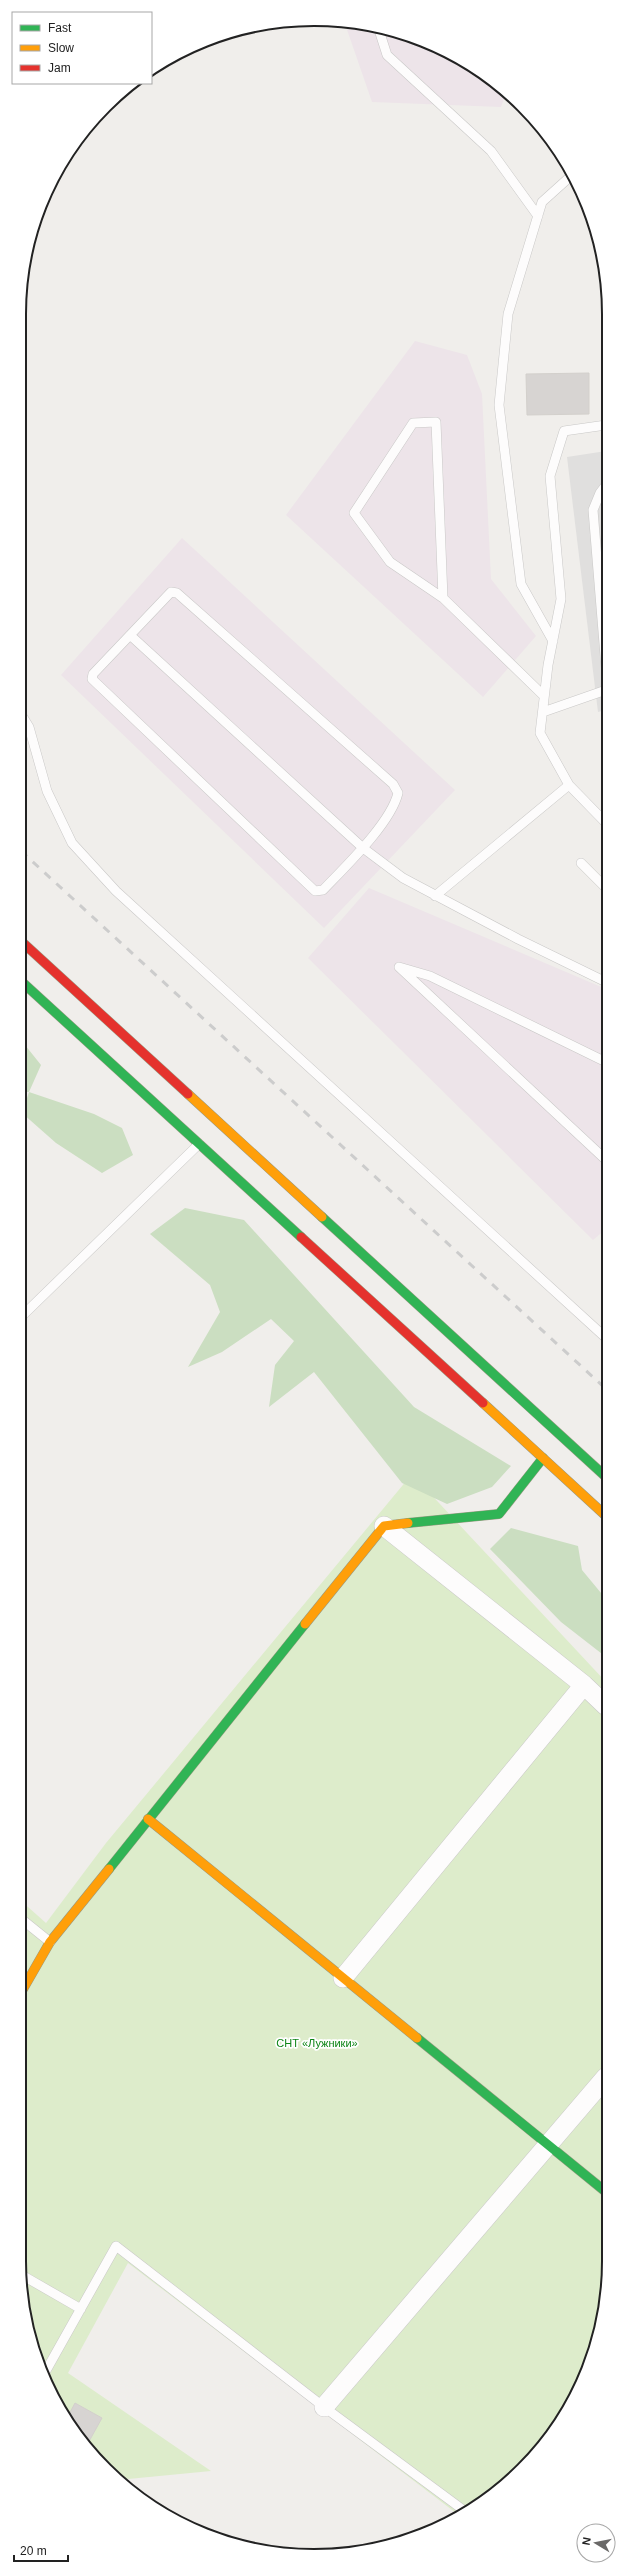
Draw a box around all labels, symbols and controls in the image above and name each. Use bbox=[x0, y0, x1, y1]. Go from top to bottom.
legend bbox=[12, 12, 152, 84]
text: Fast bbox=[48, 21, 72, 35]
text: Slow bbox=[48, 41, 74, 55]
text: Jam bbox=[48, 61, 71, 75]
park label: СНТ «Лужники» bbox=[276, 2037, 358, 2049]
north arrow bbox=[576, 2523, 616, 2563]
text: N bbox=[580, 2536, 593, 2546]
scale bar bbox=[14, 2537, 68, 2563]
text: 20 m bbox=[20, 2544, 47, 2558]

